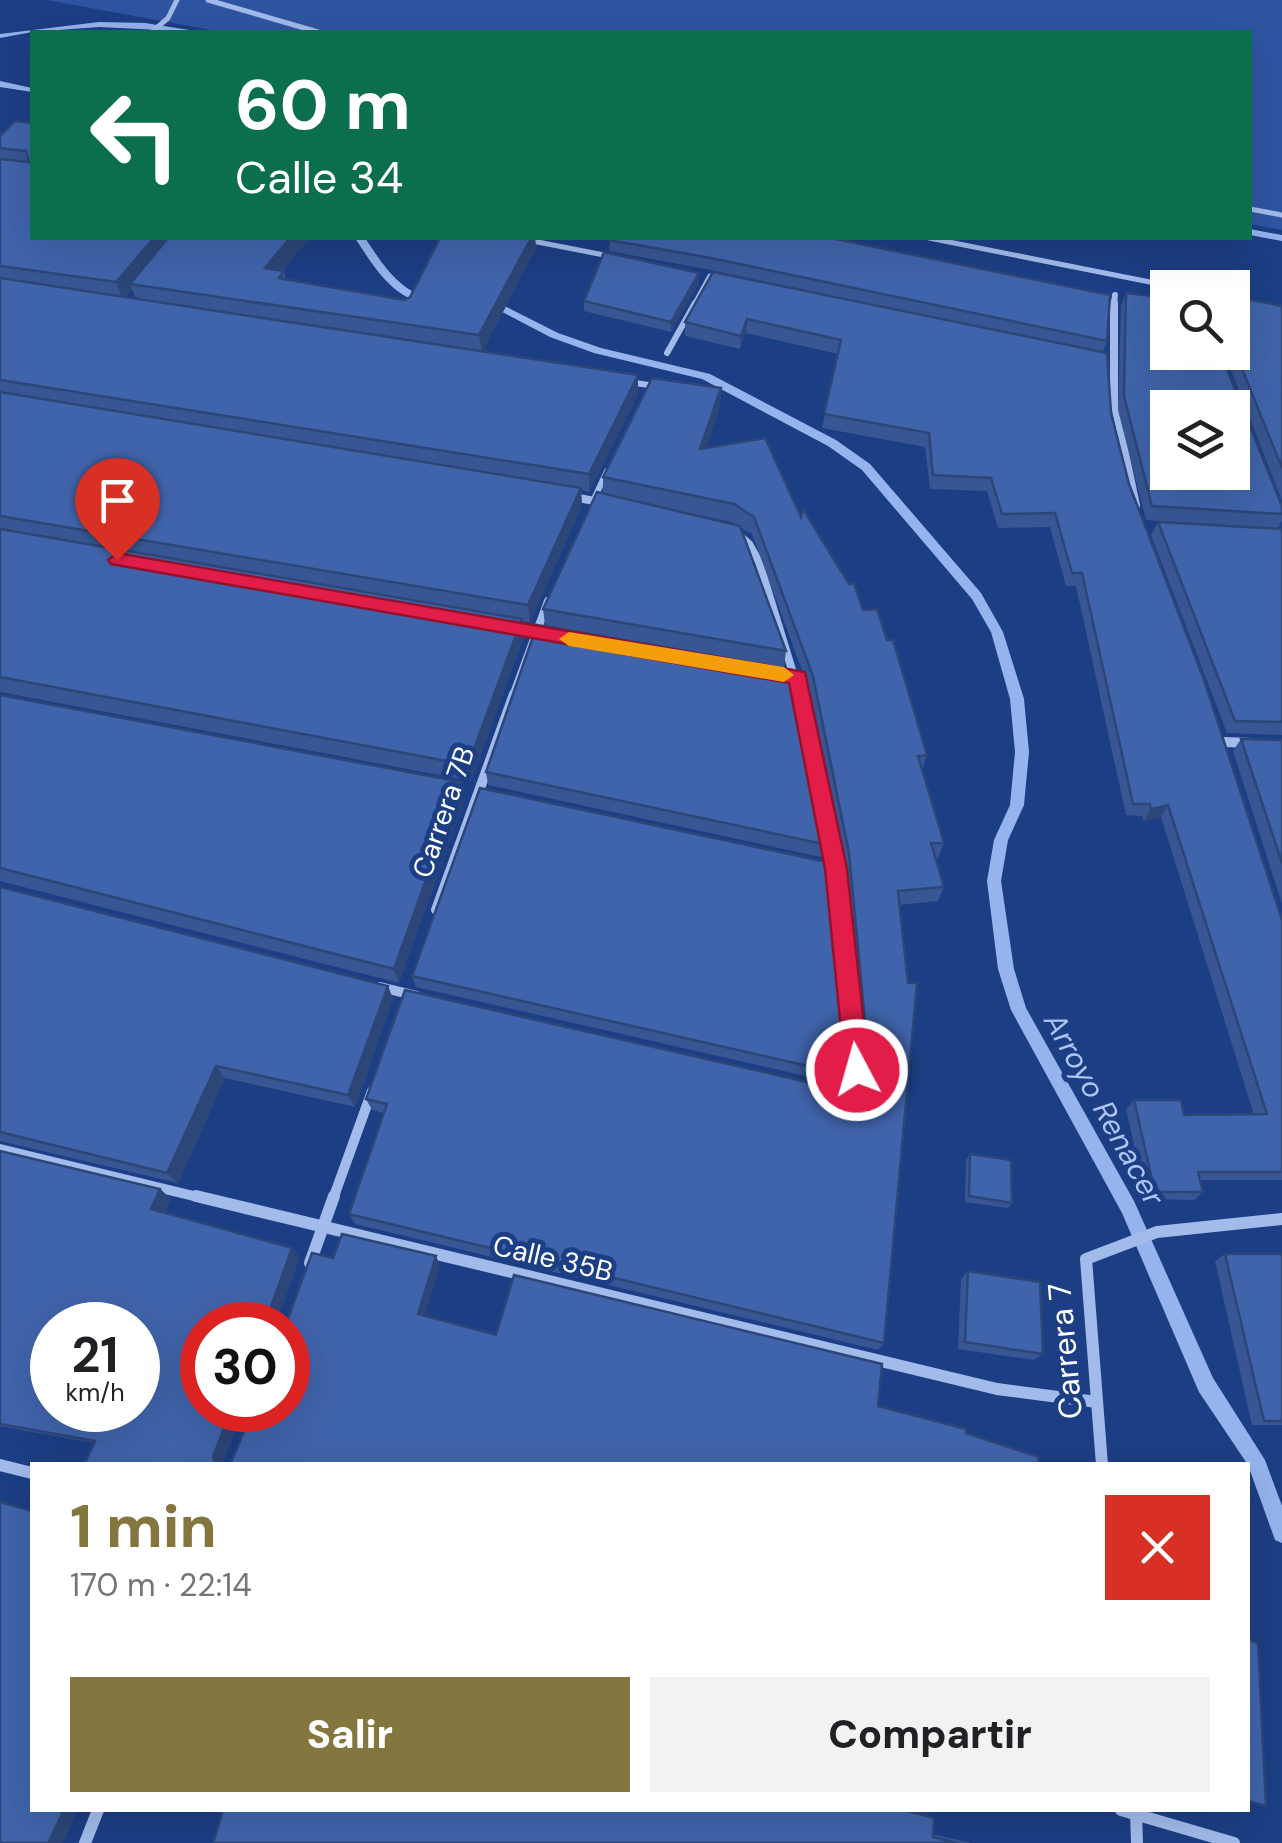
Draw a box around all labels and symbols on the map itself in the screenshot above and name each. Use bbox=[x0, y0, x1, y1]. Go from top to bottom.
pin bbox=[75, 458, 160, 561]
street label: Carrera 7B bbox=[404, 742, 483, 883]
water label: Arroyo Renacer bbox=[1035, 1005, 1174, 1213]
position arrow bbox=[805, 1018, 909, 1122]
street label: Calle 35B bbox=[489, 1227, 616, 1290]
street label: Carrera 7 bbox=[1038, 1281, 1092, 1421]
speed limit sign: 30 bbox=[180, 1302, 310, 1432]

